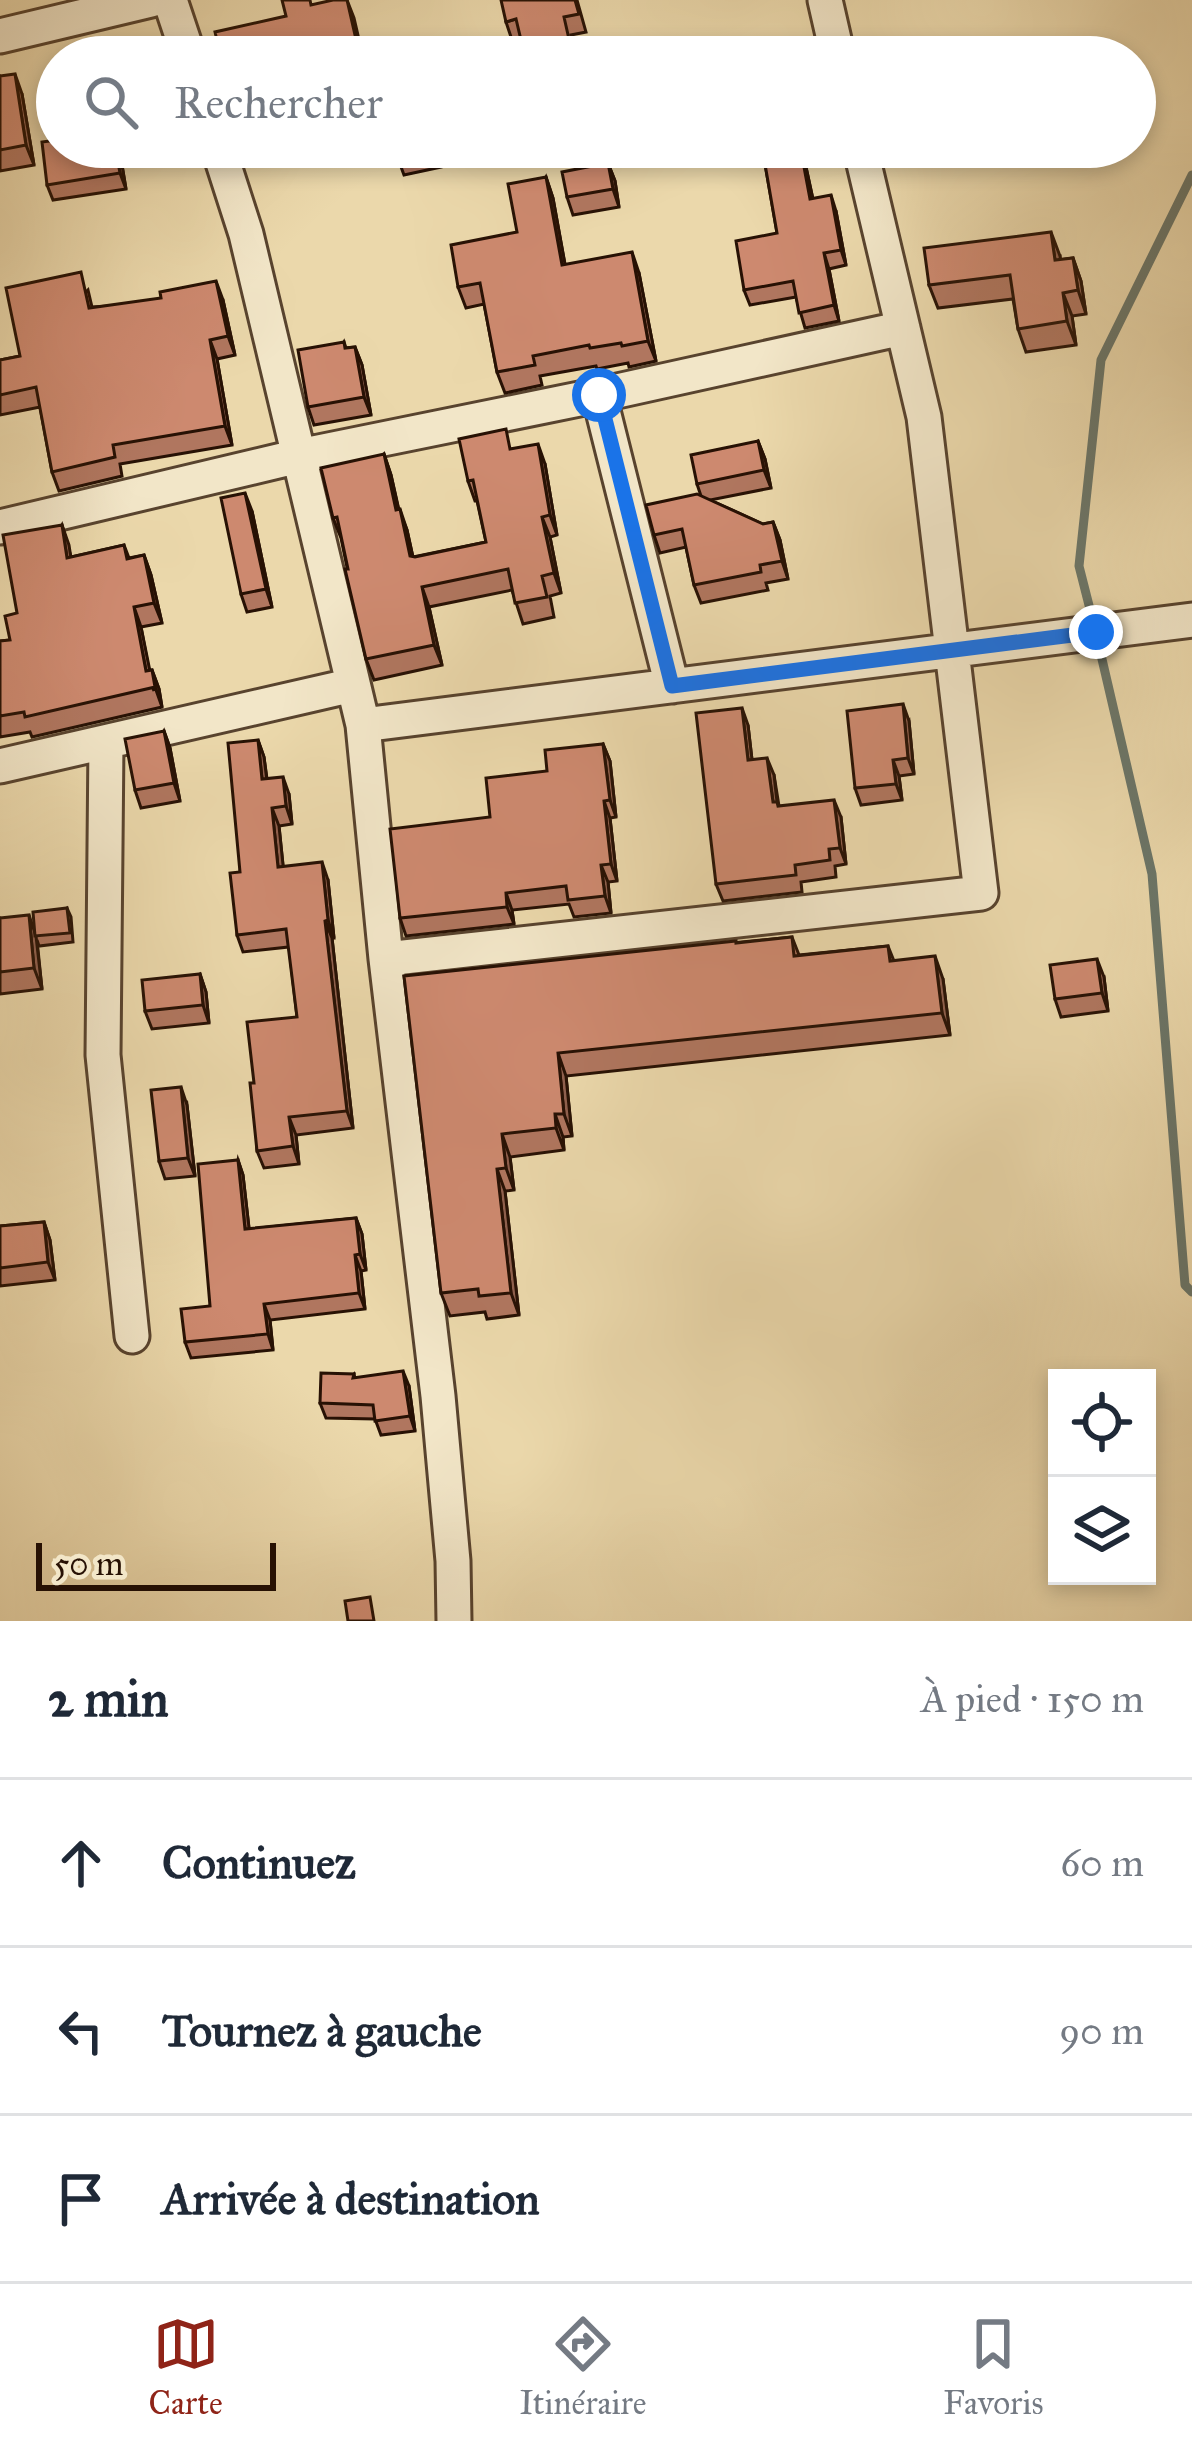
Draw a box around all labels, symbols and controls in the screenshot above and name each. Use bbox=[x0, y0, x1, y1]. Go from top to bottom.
search box bbox=[36, 36, 1156, 168]
icon: search bbox=[78, 69, 144, 135]
text: Rechercher bbox=[174, 75, 383, 130]
route start bbox=[572, 368, 626, 422]
route end bbox=[1069, 605, 1123, 659]
map controls bbox=[1048, 1369, 1156, 1585]
button: locate bbox=[1048, 1369, 1156, 1477]
button: layers bbox=[1048, 1477, 1156, 1585]
scale bar bbox=[36, 1537, 276, 1590]
text: 50 m bbox=[54, 1544, 123, 1584]
text: 2 min bbox=[48, 1668, 169, 1730]
text: À pied · 150 m bbox=[921, 1675, 1144, 1723]
icon: ahead bbox=[48, 1830, 114, 1896]
text: Continuez bbox=[162, 1835, 356, 1890]
text: 60 m bbox=[1060, 1839, 1144, 1887]
icon: left bbox=[48, 1998, 114, 2064]
text: Tournez à gauche bbox=[162, 2003, 482, 2058]
text: 90 m bbox=[1059, 2007, 1144, 2055]
icon: arrive bbox=[48, 2166, 114, 2232]
text: Arrivée à destination bbox=[162, 2171, 540, 2226]
tab: Carte bbox=[148, 2311, 223, 2423]
tab: Itinéraire bbox=[519, 2311, 647, 2423]
tab: Favoris bbox=[943, 2311, 1044, 2423]

